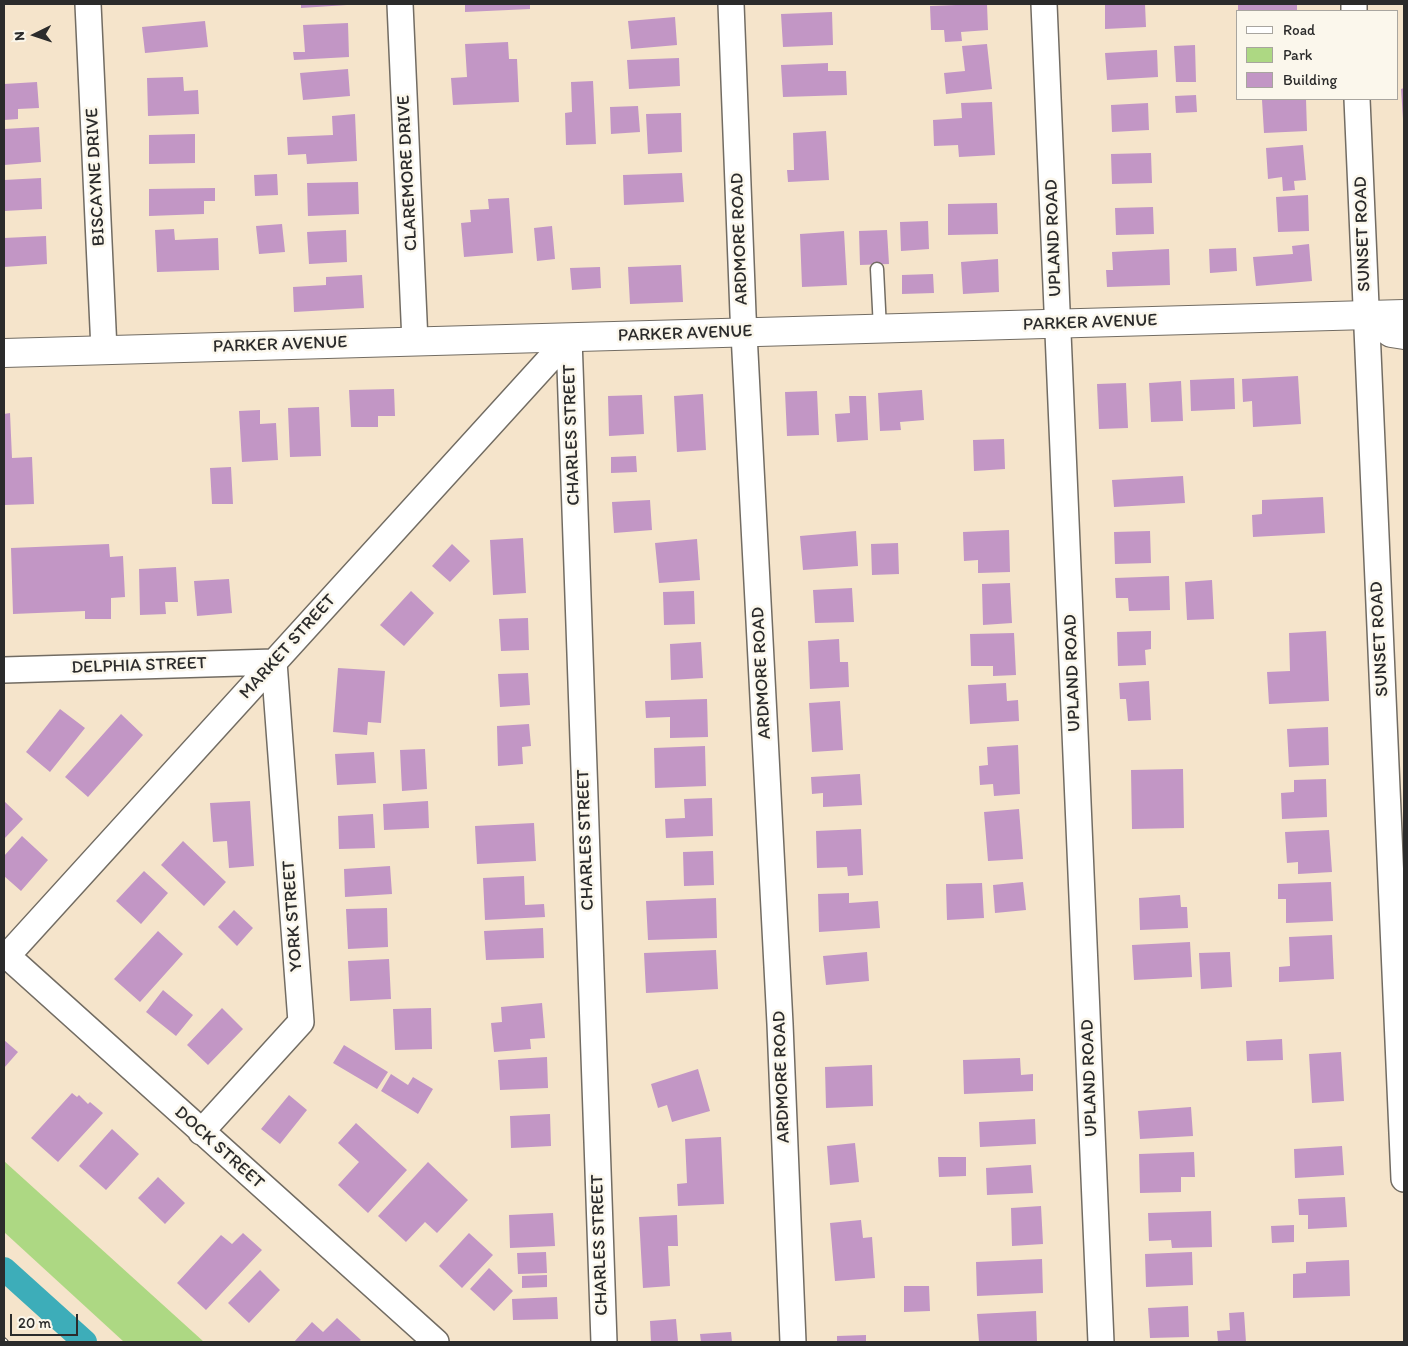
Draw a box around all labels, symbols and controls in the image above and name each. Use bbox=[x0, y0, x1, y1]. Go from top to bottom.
north arrow bbox=[10, 10, 60, 60]
legend bbox=[1236, 10, 1398, 100]
text: Road bbox=[1283, 21, 1315, 39]
text: N bbox=[11, 31, 28, 41]
text: Park bbox=[1283, 46, 1313, 64]
text: Building bbox=[1283, 71, 1337, 89]
street label: CLAREMORE DRIVE bbox=[393, 94, 423, 252]
street label: BISCAYNE DRIVE bbox=[82, 107, 110, 247]
street label: ARDMORE ROAD bbox=[727, 172, 753, 306]
street label: SUNSET ROAD bbox=[1350, 176, 1376, 292]
street label: UPLAND ROAD bbox=[1041, 179, 1067, 297]
street label: PARKER AVENUE bbox=[1022, 310, 1158, 336]
street label: PARKER AVENUE bbox=[617, 321, 753, 347]
street label: PARKER AVENUE bbox=[212, 332, 348, 358]
street label: CHARLES STREET bbox=[559, 364, 585, 506]
street label: SUNSET ROAD bbox=[1366, 581, 1394, 697]
street label: MARKET STREET bbox=[235, 590, 341, 704]
street label: ARDMORE ROAD bbox=[748, 606, 776, 740]
street label: UPLAND ROAD bbox=[1060, 614, 1086, 732]
street label: DELPHIA STREET bbox=[71, 653, 207, 679]
street label: CHARLES STREET bbox=[573, 769, 599, 911]
street label: YORK STREET bbox=[278, 860, 308, 972]
street label: ARDMORE ROAD bbox=[769, 1010, 795, 1144]
street label: UPLAND ROAD bbox=[1077, 1019, 1103, 1137]
street label: DOCK STREET bbox=[170, 1102, 268, 1194]
street label: CHARLES STREET bbox=[587, 1174, 613, 1316]
scale bar bbox=[12, 1304, 80, 1336]
text: 20 m bbox=[18, 1314, 51, 1332]

